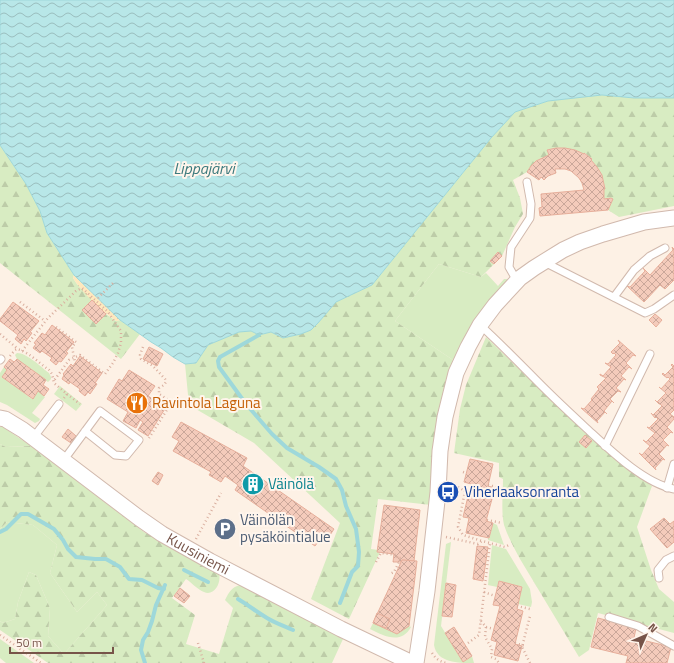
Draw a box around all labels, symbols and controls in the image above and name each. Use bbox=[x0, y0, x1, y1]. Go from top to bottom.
water label: Lippajärvi bbox=[173, 156, 236, 180]
restaurant icon: Ravintola Laguna bbox=[124, 390, 150, 416]
place label: Ravintola Laguna bbox=[152, 391, 261, 414]
building icon: Väinölä bbox=[240, 471, 266, 497]
place label: Väinölä bbox=[268, 472, 315, 495]
bus stop icon: Viherlaaksonranta bbox=[435, 479, 461, 505]
place label: Viherlaaksonranta bbox=[464, 480, 579, 503]
place label: Väinölän pysäköintialue bbox=[240, 508, 331, 548]
parking icon: Väinölän pysäköintialue bbox=[212, 516, 238, 542]
street label: Kuusiniemi bbox=[162, 527, 234, 580]
north arrow bbox=[626, 615, 666, 655]
text: N bbox=[645, 620, 661, 636]
scale bar bbox=[10, 629, 113, 655]
text: 50 m bbox=[16, 633, 42, 652]

